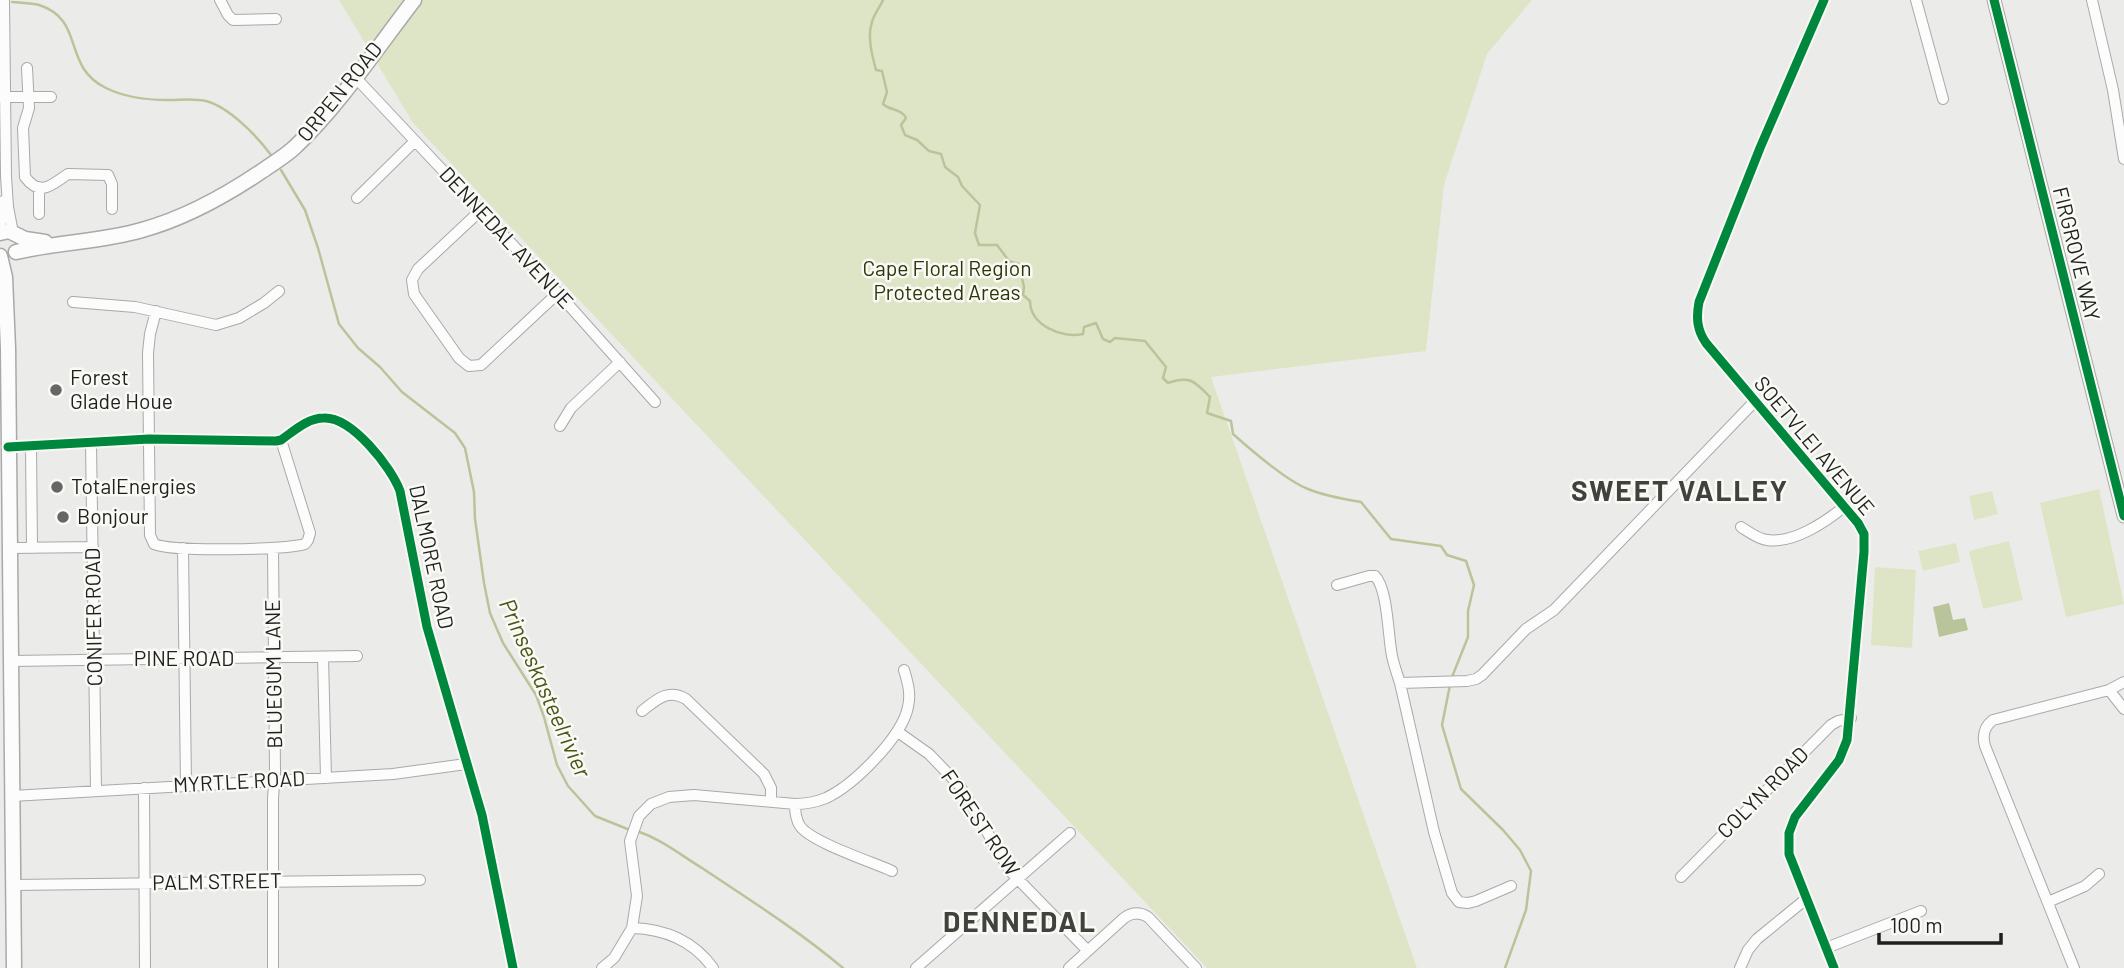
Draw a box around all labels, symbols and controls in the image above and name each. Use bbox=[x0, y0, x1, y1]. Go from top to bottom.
street label: ORPEN ROAD bbox=[291, 36, 387, 146]
street label: DENNEDAL AVENUE bbox=[435, 161, 579, 313]
street label: FIRGROVE WAY bbox=[2049, 184, 2106, 323]
park label: Cape Floral Region Protected Areas bbox=[862, 255, 1032, 304]
place label: Forest Glade Houe bbox=[70, 364, 173, 413]
street label: SOETVLEI AVENUE bbox=[1750, 370, 1881, 520]
marker: Forest Glade Houe bbox=[48, 382, 64, 398]
place label: TotalEnergies bbox=[71, 473, 196, 498]
district label: SWEET VALLEY bbox=[1571, 473, 1789, 507]
marker: TotalEnergies bbox=[49, 479, 65, 495]
street label: DALMORE ROAD bbox=[405, 482, 460, 631]
place label: Bonjour bbox=[77, 503, 149, 528]
marker: Bonjour bbox=[55, 509, 71, 525]
street label: CONIFER ROAD bbox=[79, 547, 106, 687]
water label: Prinseskasteelrivier bbox=[494, 594, 598, 782]
street label: BLUEGUM LANE bbox=[259, 599, 286, 749]
street label: PINE ROAD bbox=[134, 645, 234, 670]
street label: COLYN ROAD bbox=[1711, 741, 1813, 843]
street label: FOREST ROW bbox=[937, 764, 1026, 880]
street label: MYRTLE ROAD bbox=[172, 765, 306, 796]
street label: PALM STREET bbox=[152, 867, 282, 894]
scale bar bbox=[1879, 902, 2002, 946]
district label: DENNEDAL bbox=[943, 904, 1097, 938]
text: 100 m bbox=[1890, 912, 1943, 937]

